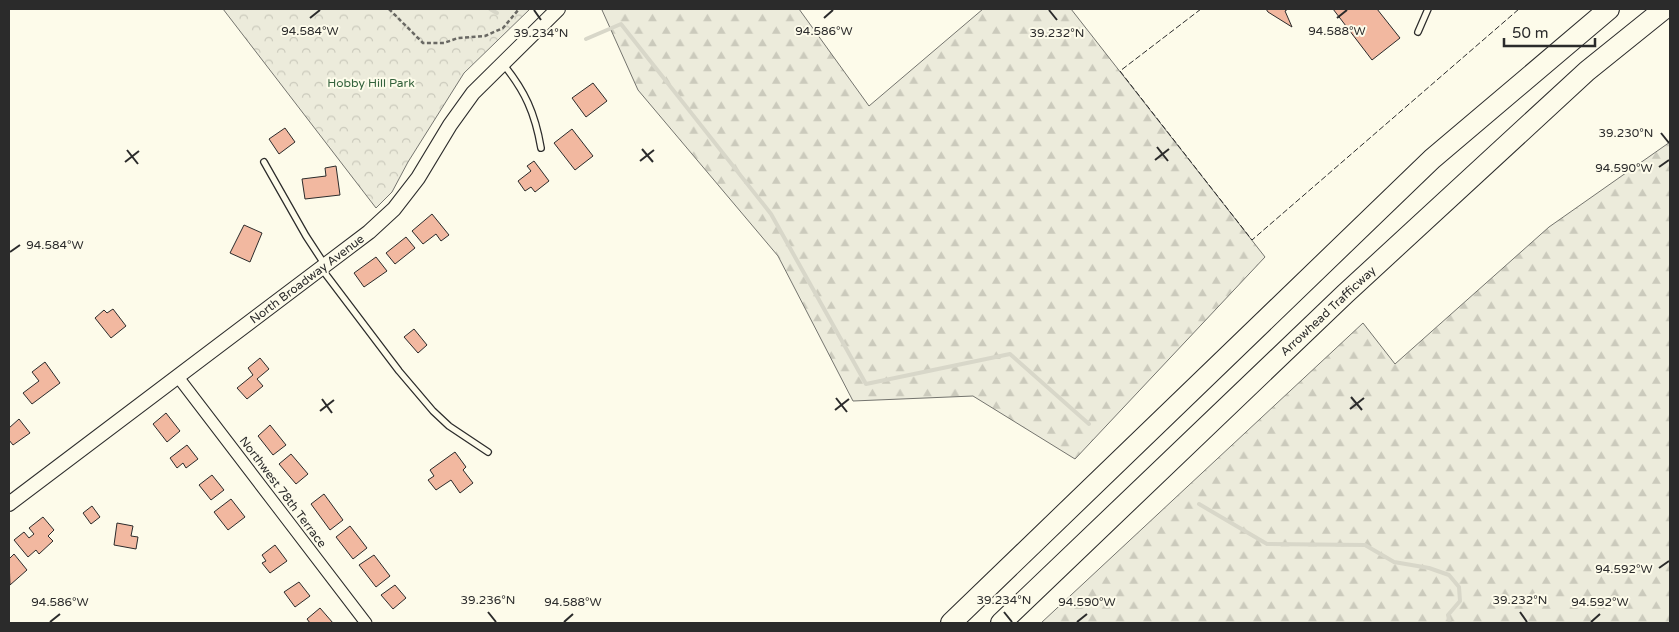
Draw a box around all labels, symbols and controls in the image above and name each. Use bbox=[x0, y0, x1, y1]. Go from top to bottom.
scale bar bbox=[1504, 15, 1595, 47]
text: 94.584°W bbox=[281, 24, 339, 38]
text: 94.586°W bbox=[795, 24, 853, 38]
text: 94.588°W bbox=[1308, 24, 1366, 38]
text: 50 m bbox=[1512, 24, 1549, 42]
text: 39.234°N bbox=[514, 26, 568, 40]
text: 39.232°N bbox=[1030, 26, 1084, 40]
park label: Hobby Hill Park bbox=[327, 76, 415, 90]
text: 39.230°N bbox=[1599, 126, 1653, 140]
text: 94.590°W bbox=[1595, 161, 1653, 175]
street label: North Broadway Avenue bbox=[247, 231, 367, 326]
text: 94.584°W bbox=[26, 238, 84, 252]
street label: Arrowhead Trafficway bbox=[1277, 263, 1379, 359]
street label: Northwest 78th Terrace bbox=[237, 434, 329, 550]
text: 94.592°W bbox=[1595, 562, 1653, 576]
text: 39.236°N bbox=[461, 593, 515, 607]
text: 39.234°N bbox=[977, 593, 1031, 607]
text: 39.232°N bbox=[1493, 593, 1547, 607]
text: 94.586°W bbox=[31, 595, 89, 609]
text: 94.588°W bbox=[544, 595, 602, 609]
text: 94.590°W bbox=[1058, 595, 1116, 609]
text: 94.592°W bbox=[1571, 595, 1629, 609]

